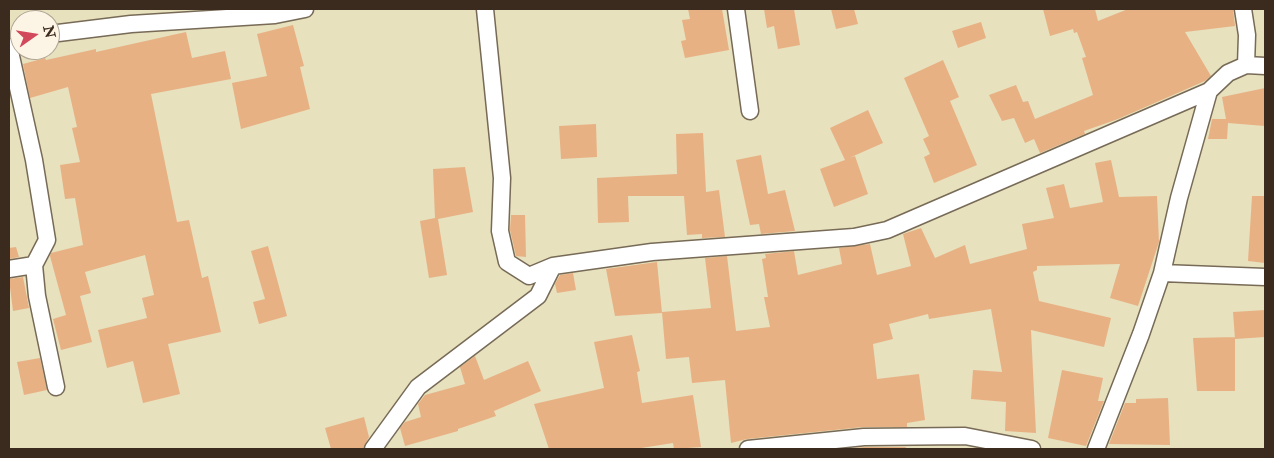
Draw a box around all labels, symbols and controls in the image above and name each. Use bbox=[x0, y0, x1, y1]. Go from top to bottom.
north arrow bbox=[10, 10, 60, 60]
text: N bbox=[39, 24, 59, 40]

